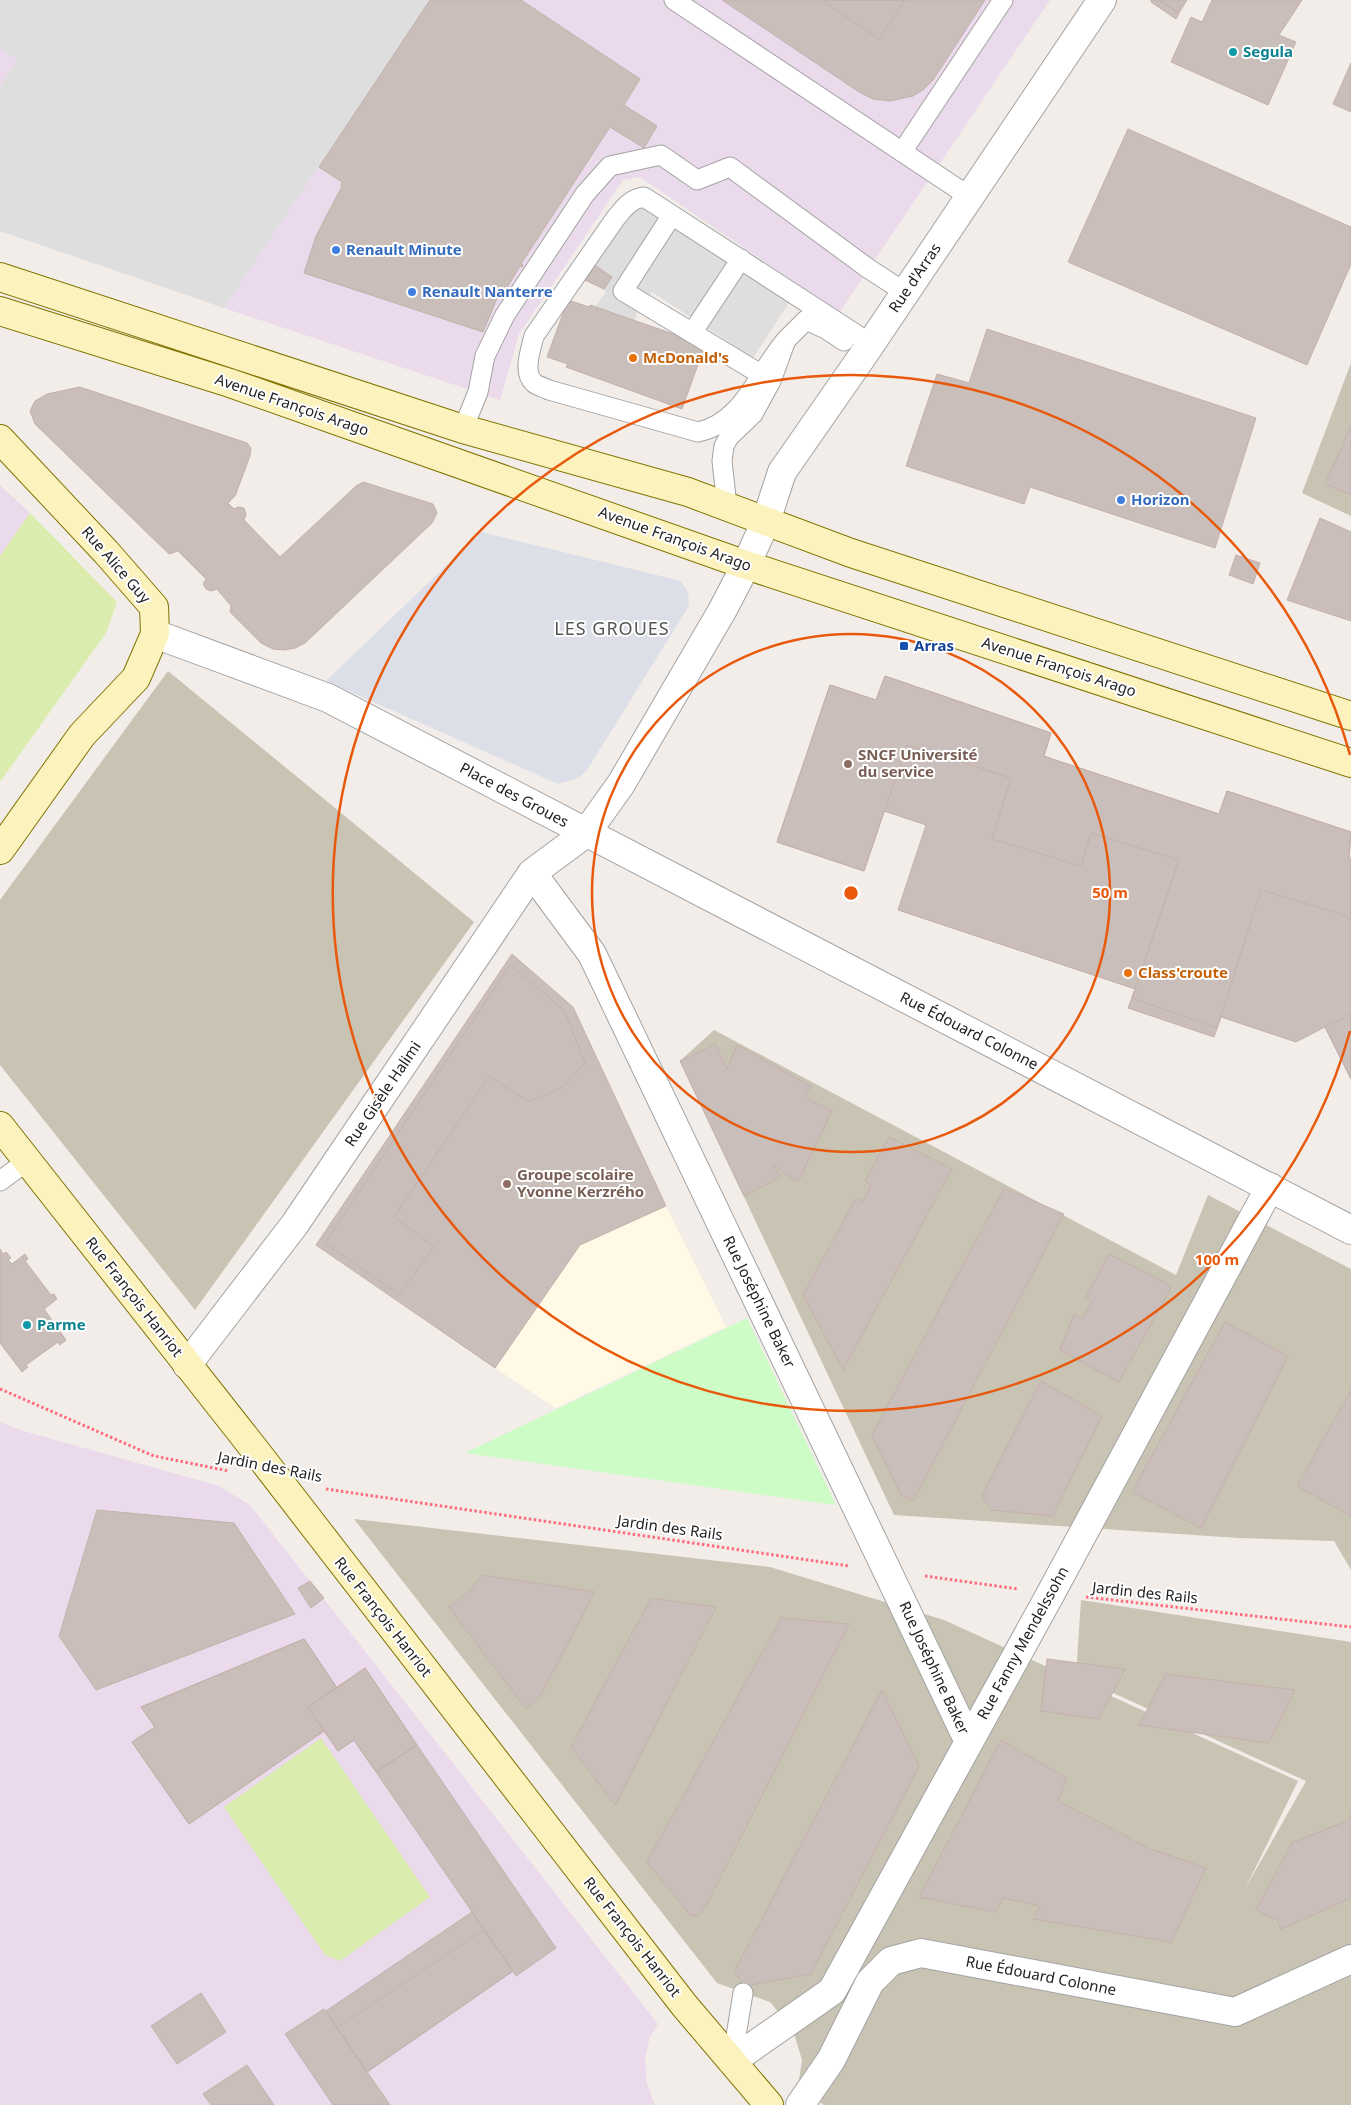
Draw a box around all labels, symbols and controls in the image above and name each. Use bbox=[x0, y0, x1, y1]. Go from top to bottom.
place label: Segula bbox=[1243, 41, 1293, 61]
marker: Segula bbox=[1227, 46, 1239, 58]
place label: Renault Minute bbox=[346, 239, 462, 259]
street label: Rue d'Arras bbox=[884, 239, 945, 316]
marker: Renault Minute bbox=[330, 244, 342, 256]
place label: Renault Nanterre bbox=[422, 281, 553, 301]
marker: Renault Nanterre bbox=[406, 286, 418, 298]
place label: McDonald's bbox=[643, 347, 729, 367]
marker: McDonald's bbox=[627, 352, 639, 364]
street label: Avenue François Arago bbox=[213, 368, 372, 440]
place label: Horizon bbox=[1131, 489, 1190, 509]
marker: Horizon bbox=[1115, 494, 1127, 506]
street label: Avenue François Arago bbox=[596, 501, 755, 575]
street label: Rue Alice Guy bbox=[78, 522, 156, 607]
district label: LES GROUES bbox=[554, 616, 670, 640]
street label: Avenue François Arago bbox=[979, 632, 1139, 700]
place label: Arras bbox=[914, 635, 954, 655]
marker: Arras bbox=[898, 640, 910, 652]
place label: SNCF Université du service bbox=[858, 744, 978, 781]
street label: Place des Groues bbox=[457, 757, 572, 831]
marker: SNCF Université du service bbox=[842, 758, 854, 770]
text: 50 m bbox=[1092, 882, 1128, 902]
centre of rings bbox=[842, 884, 860, 902]
place label: Class'croute bbox=[1138, 962, 1228, 982]
marker: Class'croute bbox=[1122, 967, 1134, 979]
street label: Rue Édouard Colonne bbox=[897, 987, 1042, 1074]
street label: Rue Gisèle Halimi bbox=[340, 1037, 425, 1150]
place label: Groupe scolaire Yvonne Kerzrého bbox=[517, 1164, 644, 1201]
marker: Groupe scolaire Yvonne Kerzrého bbox=[501, 1178, 513, 1190]
street label: Rue François Hanriot bbox=[82, 1232, 188, 1361]
street label: Rue Joséphine Baker bbox=[719, 1232, 801, 1371]
text: 100 m bbox=[1195, 1249, 1239, 1269]
place label: Parme bbox=[37, 1314, 86, 1334]
marker: Parme bbox=[21, 1319, 33, 1331]
street label: Jardin des Rails bbox=[214, 1446, 324, 1486]
street label: Jardin des Rails bbox=[614, 1509, 724, 1544]
street label: Rue François Hanriot bbox=[331, 1552, 437, 1681]
street label: Rue Fanny Mendelssohn bbox=[972, 1562, 1073, 1723]
street label: Jardin des Rails bbox=[1089, 1576, 1199, 1607]
street label: Rue Joséphine Baker bbox=[895, 1598, 975, 1737]
street label: Rue François Hanriot bbox=[580, 1872, 686, 2001]
street label: Rue Édouard Colonne bbox=[964, 1951, 1118, 1999]

